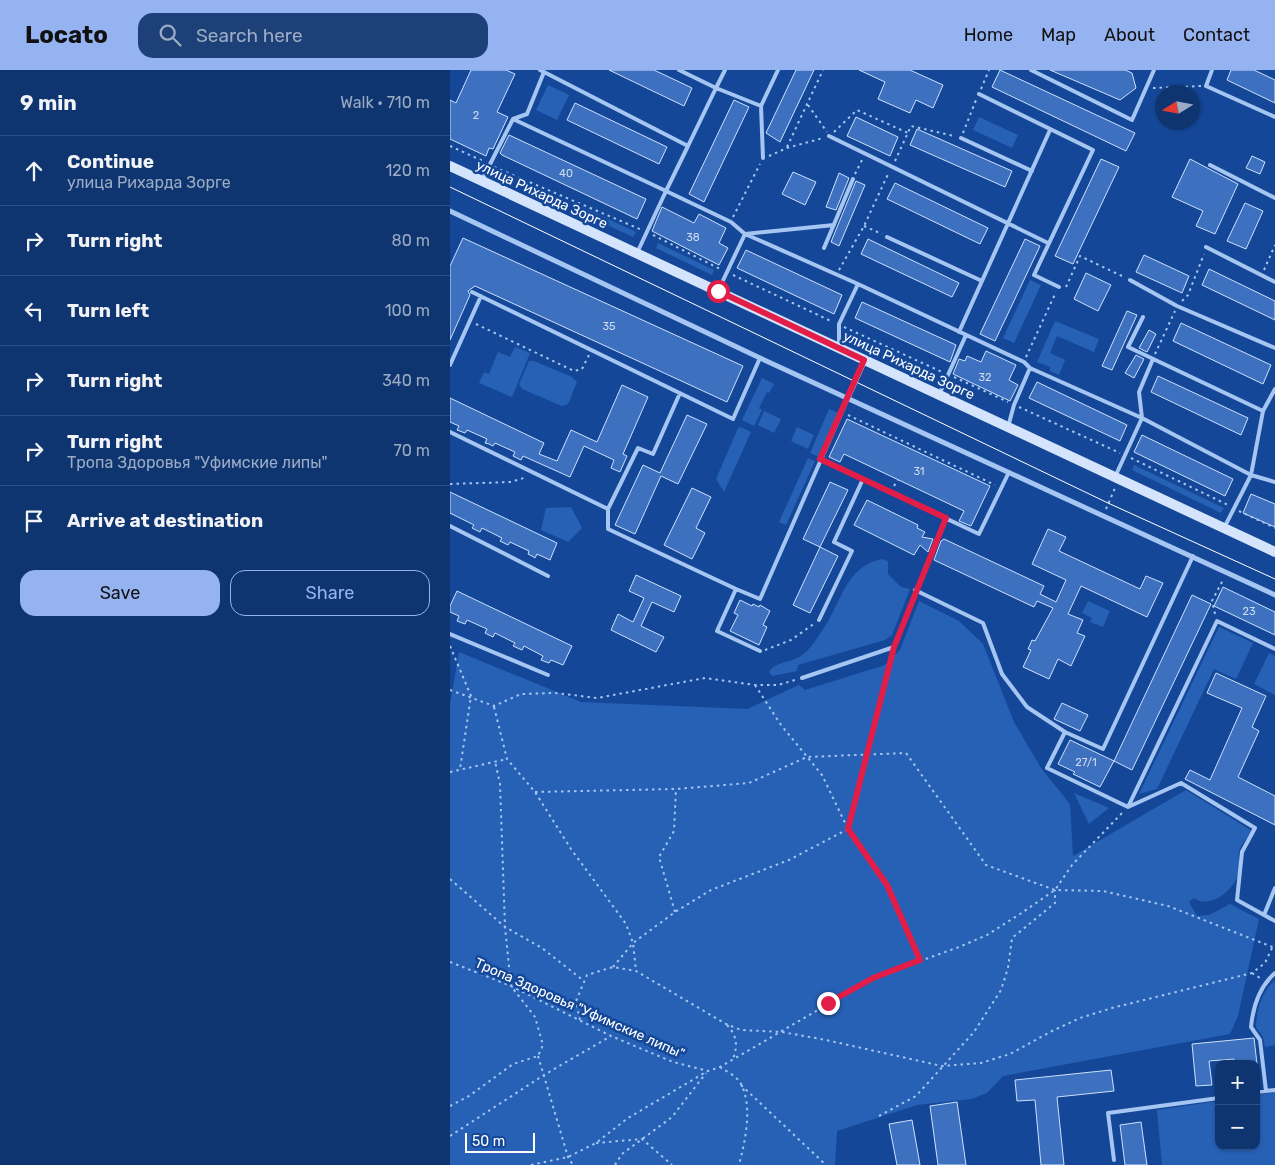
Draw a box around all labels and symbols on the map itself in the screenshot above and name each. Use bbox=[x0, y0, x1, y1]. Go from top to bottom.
north arrow bbox=[1155, 85, 1200, 130]
house number: 2 bbox=[473, 109, 479, 122]
street label: улица Рихарда Зорге bbox=[473, 156, 610, 232]
house number: 40 bbox=[559, 167, 573, 180]
house number: 38 bbox=[686, 231, 700, 244]
route start bbox=[707, 280, 730, 303]
house number: 35 bbox=[602, 320, 616, 333]
street label: улица Рихарда Зорге bbox=[840, 327, 977, 403]
house number: 32 bbox=[978, 371, 992, 384]
house number: 31 bbox=[913, 465, 925, 478]
house number: 23 bbox=[1242, 605, 1256, 618]
house number: 27/1 bbox=[1075, 756, 1097, 769]
street label: Тропа Здоровья "Уфимские липы" bbox=[472, 954, 687, 1063]
route end bbox=[817, 992, 840, 1015]
scale bar bbox=[465, 1130, 535, 1153]

